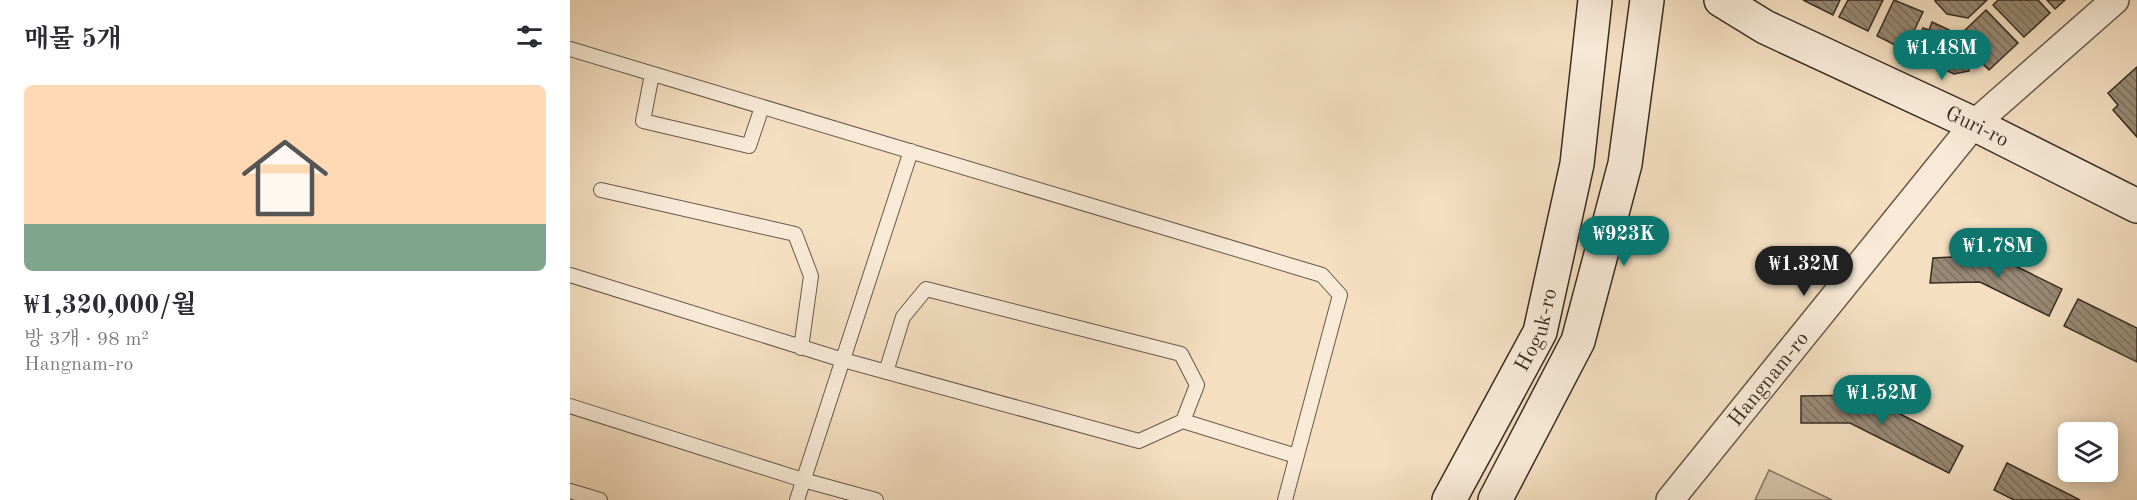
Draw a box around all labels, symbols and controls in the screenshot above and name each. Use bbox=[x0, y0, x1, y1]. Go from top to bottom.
icon: filters bbox=[513, 20, 546, 53]
text: 매물 5개 bbox=[24, 27, 122, 53]
pin: ₩1.48M bbox=[1893, 30, 1991, 81]
text: ₩1.48M bbox=[1907, 39, 1977, 59]
street label: Guri-ro bbox=[1942, 103, 2012, 152]
icon: home bbox=[231, 124, 339, 232]
pin: ₩923K bbox=[1582, 216, 1666, 267]
text: ₩923K bbox=[1593, 225, 1655, 245]
pin: ₩1.78M bbox=[1949, 228, 2047, 279]
text: ₩1.78M bbox=[1963, 237, 2033, 257]
pin: ₩1.32M bbox=[1755, 246, 1853, 297]
text: ₩1.32M bbox=[1769, 255, 1839, 275]
street label: Hoguk-ro bbox=[1512, 287, 1561, 375]
text: ₩1,320,000/월 bbox=[24, 293, 196, 319]
street label: Hangnam-ro bbox=[1725, 328, 1814, 431]
text: 방 3개 · 98 m² bbox=[24, 330, 149, 350]
text: Hangnam-ro bbox=[24, 355, 133, 375]
pin: ₩1.52M bbox=[1833, 375, 1931, 426]
text: ₩1.52M bbox=[1847, 384, 1917, 404]
map controls bbox=[2058, 422, 2118, 482]
button: layers bbox=[2058, 422, 2118, 482]

